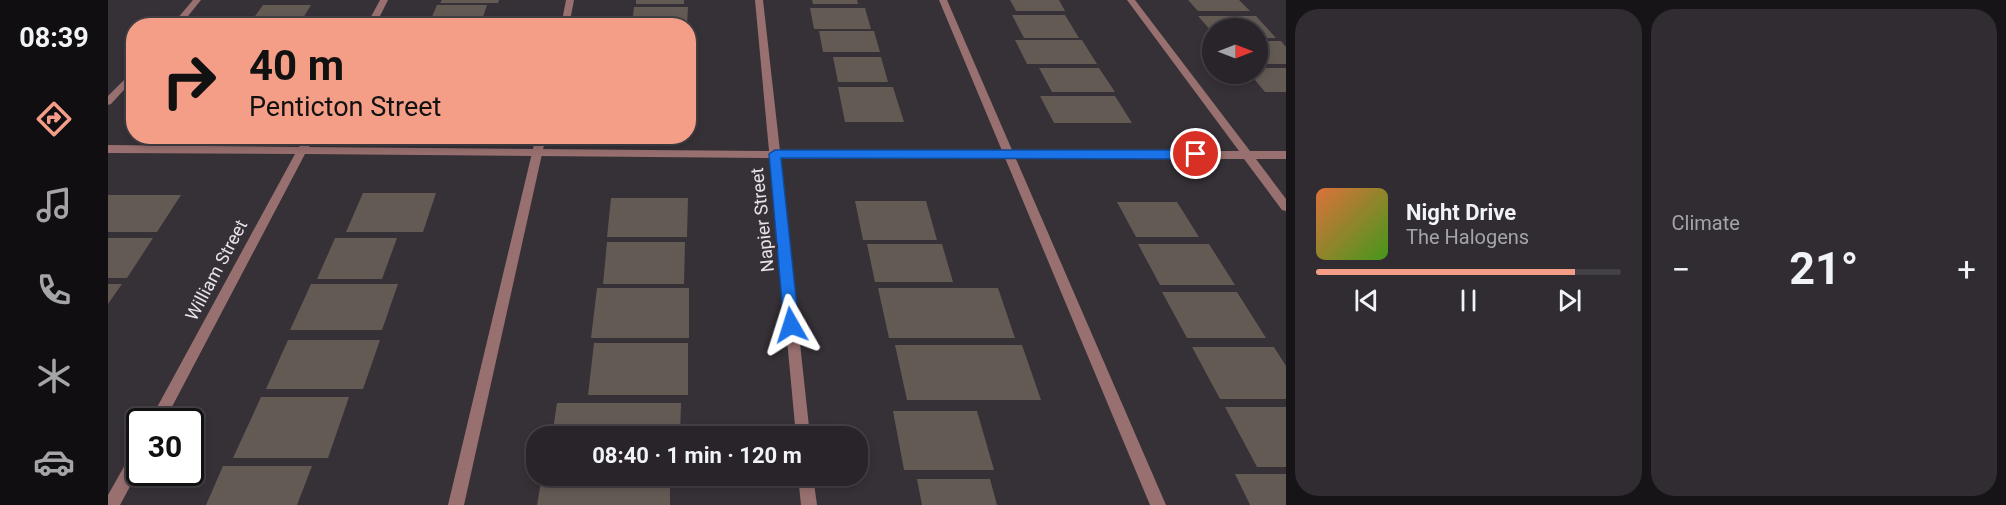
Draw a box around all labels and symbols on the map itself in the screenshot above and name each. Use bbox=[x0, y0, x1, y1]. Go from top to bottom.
north arrow bbox=[1202, 18, 1268, 84]
pin bbox=[1170, 128, 1221, 179]
street label: Napier Street bbox=[746, 167, 778, 273]
street label: William Street bbox=[181, 216, 251, 324]
position arrow bbox=[759, 293, 823, 357]
speed limit sign: 30 bbox=[126, 408, 204, 486]

